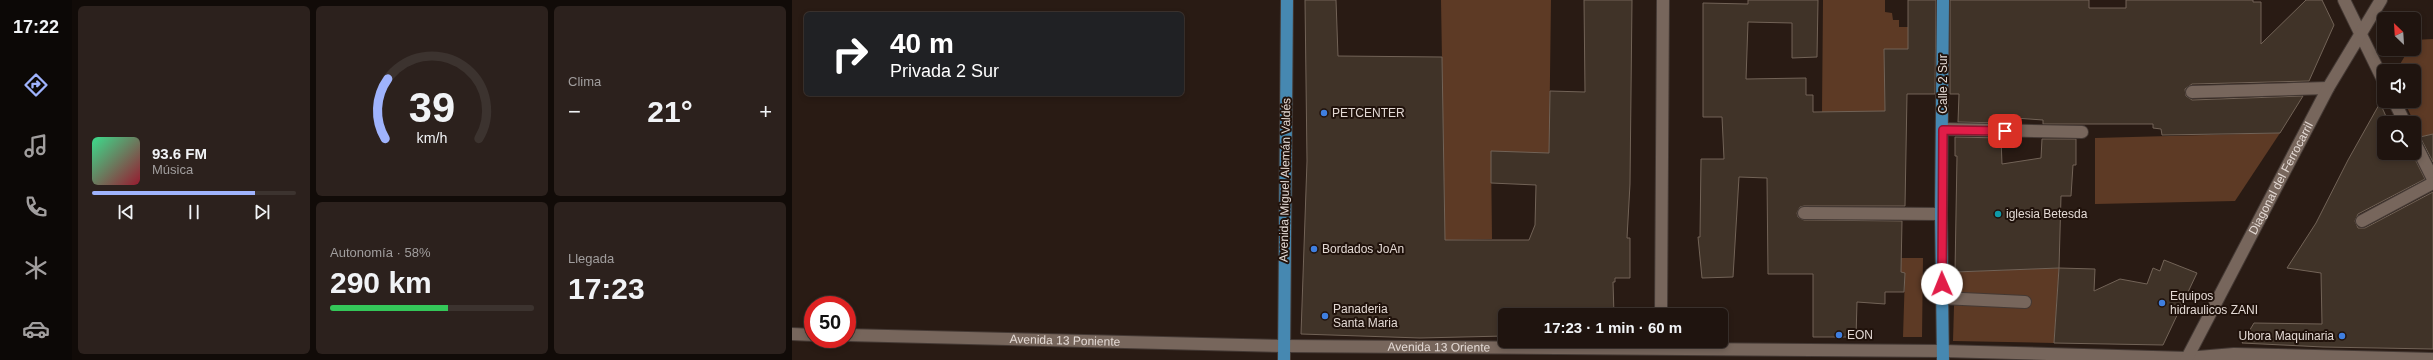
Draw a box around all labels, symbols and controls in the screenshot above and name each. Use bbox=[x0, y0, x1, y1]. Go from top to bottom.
north arrow bbox=[2377, 12, 2421, 56]
map controls bbox=[2377, 12, 2421, 160]
text: 17:22 bbox=[13, 17, 59, 37]
icon: right bbox=[824, 28, 876, 80]
text: 40 m bbox=[890, 28, 954, 59]
street label: Calle 2 Sur bbox=[1936, 54, 1950, 114]
text: Privada 2 Sur bbox=[890, 61, 999, 81]
button: sound bbox=[2377, 64, 2421, 108]
icon: directions bbox=[22, 71, 50, 99]
text: Clima bbox=[568, 74, 601, 89]
text: 39 bbox=[409, 84, 455, 131]
text: 21° bbox=[647, 95, 693, 128]
street label: Avenida Miguel Alemán Valdés bbox=[1277, 98, 1293, 262]
text: − bbox=[568, 99, 581, 124]
text: + bbox=[759, 99, 772, 124]
place label: PETCENTER bbox=[1332, 106, 1405, 120]
marker: PETCENTER bbox=[1319, 108, 1329, 118]
pin bbox=[1988, 114, 2022, 148]
button: search bbox=[2377, 116, 2421, 160]
icon: arrive bbox=[1994, 120, 2016, 142]
street label: Diagonal del Ferrocarril bbox=[2246, 120, 2316, 237]
text: km/h bbox=[417, 130, 448, 146]
icon: music bbox=[22, 132, 50, 160]
text: 93.6 FM bbox=[152, 145, 207, 162]
text: Música bbox=[152, 162, 193, 177]
icon: phone bbox=[22, 193, 50, 221]
icon: previous bbox=[115, 201, 137, 223]
icon: pause bbox=[183, 201, 205, 223]
icon: next bbox=[251, 201, 273, 223]
place label: iglesia Betesda bbox=[2006, 207, 2088, 221]
marker: iglesia Betesda bbox=[1993, 209, 2003, 219]
place label: Bordados JoAn bbox=[1322, 242, 1404, 256]
marker: Bordados JoAn bbox=[1309, 244, 1319, 254]
text: Autonomía · 58% bbox=[330, 245, 430, 260]
text: Llegada bbox=[568, 251, 614, 266]
icon: climate bbox=[22, 254, 50, 282]
position arrow bbox=[1921, 263, 1963, 305]
text: 290 km bbox=[330, 266, 432, 299]
text: 17:23 bbox=[568, 272, 645, 305]
place label: Equipos hidraulicos ZANI bbox=[2170, 289, 2258, 317]
speed limit sign: 50 bbox=[804, 296, 856, 348]
marker: Equipos hidraulicos ZANI bbox=[2157, 298, 2167, 308]
place label: Panaderia Santa Maria bbox=[1333, 302, 1398, 330]
marker: Panaderia Santa Maria bbox=[1320, 311, 1330, 321]
icon: car bbox=[22, 315, 50, 343]
text: 17:23 · 1 min · 60 m bbox=[1544, 319, 1682, 336]
place label: EON bbox=[1847, 328, 1873, 342]
place label: Ubora Maquinaria bbox=[2239, 329, 2334, 343]
marker: EON bbox=[1834, 330, 1844, 340]
marker: Ubora Maquinaria bbox=[2337, 331, 2347, 341]
street label: Avenida 13 Poniente bbox=[1009, 332, 1121, 349]
street label: Avenida 13 Oriente bbox=[1387, 340, 1491, 355]

